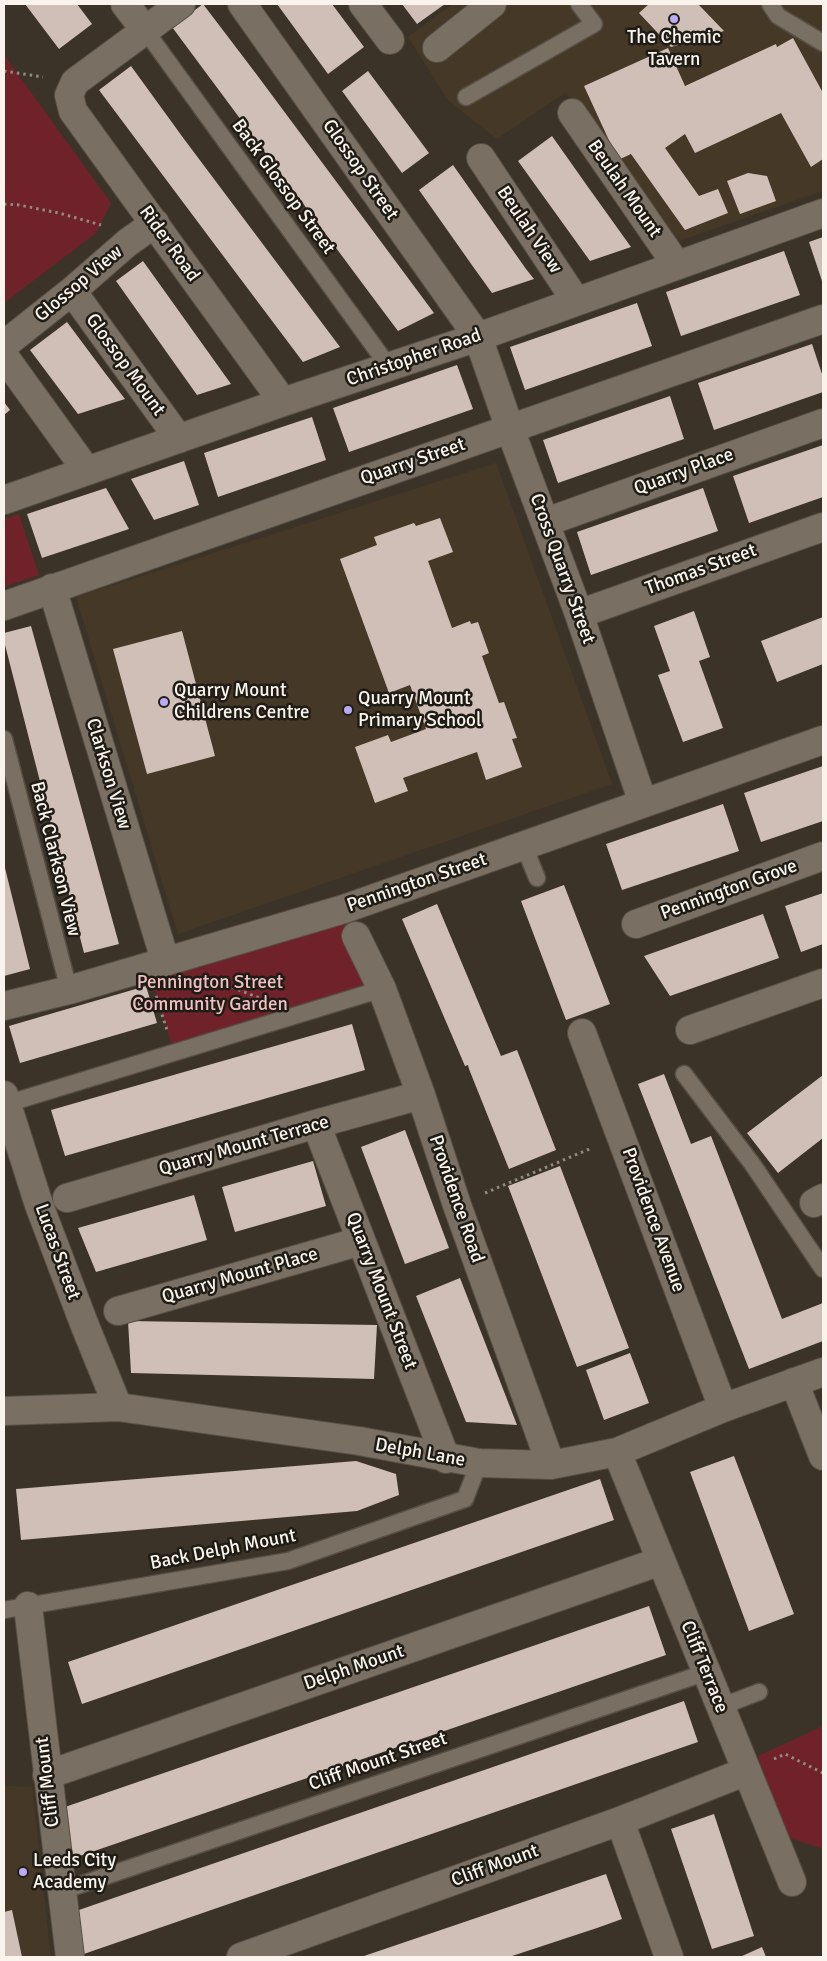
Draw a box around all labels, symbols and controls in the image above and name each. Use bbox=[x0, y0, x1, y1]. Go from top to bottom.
marker: The Chemic Tavern bbox=[668, 13, 680, 25]
place label: The Chemic Tavern bbox=[627, 27, 721, 71]
street label: Back Glossop Street bbox=[226, 115, 340, 259]
street label: Glossop Street bbox=[317, 115, 403, 225]
street label: Beulah Mount bbox=[582, 136, 666, 242]
street label: Beulah View bbox=[492, 182, 566, 278]
street label: Rider Road bbox=[134, 202, 204, 286]
street label: Glossop View bbox=[31, 241, 127, 327]
street label: Glossop Mount bbox=[80, 309, 170, 421]
street label: Christopher Road bbox=[344, 324, 484, 392]
street label: Quarry Street bbox=[358, 433, 468, 491]
street label: Quarry Place bbox=[631, 443, 737, 501]
street label: Cross Quarry Street bbox=[524, 491, 600, 647]
street label: Thomas Street bbox=[642, 539, 760, 601]
place label: Quarry Mount Childrens Centre bbox=[174, 680, 309, 724]
place label: Quarry Mount Primary School bbox=[358, 688, 481, 732]
marker: Quarry Mount Childrens Centre bbox=[158, 696, 170, 708]
marker: Quarry Mount Primary School bbox=[342, 704, 354, 716]
street label: Clarkson View bbox=[80, 716, 136, 832]
street label: Back Clarkson View bbox=[25, 779, 85, 939]
street label: Pennington Street bbox=[344, 848, 490, 918]
street label: Pennington Grove bbox=[658, 855, 800, 925]
park label: Pennington Street Community Garden bbox=[132, 972, 288, 1016]
street label: Quarry Mount Terrace bbox=[156, 1111, 332, 1181]
street label: Providence Road bbox=[423, 1132, 489, 1266]
street label: Providence Avenue bbox=[616, 1145, 690, 1295]
street label: Lucas Street bbox=[29, 1201, 85, 1303]
street label: Quarry Mount Street bbox=[341, 1209, 421, 1373]
street label: Quarry Mount Place bbox=[159, 1243, 321, 1309]
street label: Delph Lane bbox=[373, 1434, 467, 1472]
street label: Back Delph Mount bbox=[148, 1525, 298, 1575]
street label: Cliff Terrace bbox=[675, 1618, 733, 1716]
street label: Delph Mount bbox=[301, 1640, 407, 1696]
street label: Cliff Mount Street bbox=[306, 1728, 450, 1796]
street label: Cliff Mount bbox=[31, 1735, 65, 1829]
street label: Cliff Mount bbox=[448, 1840, 542, 1892]
place label: Leeds City Academy bbox=[33, 1850, 116, 1894]
marker: Leeds City Academy bbox=[17, 1866, 29, 1878]

